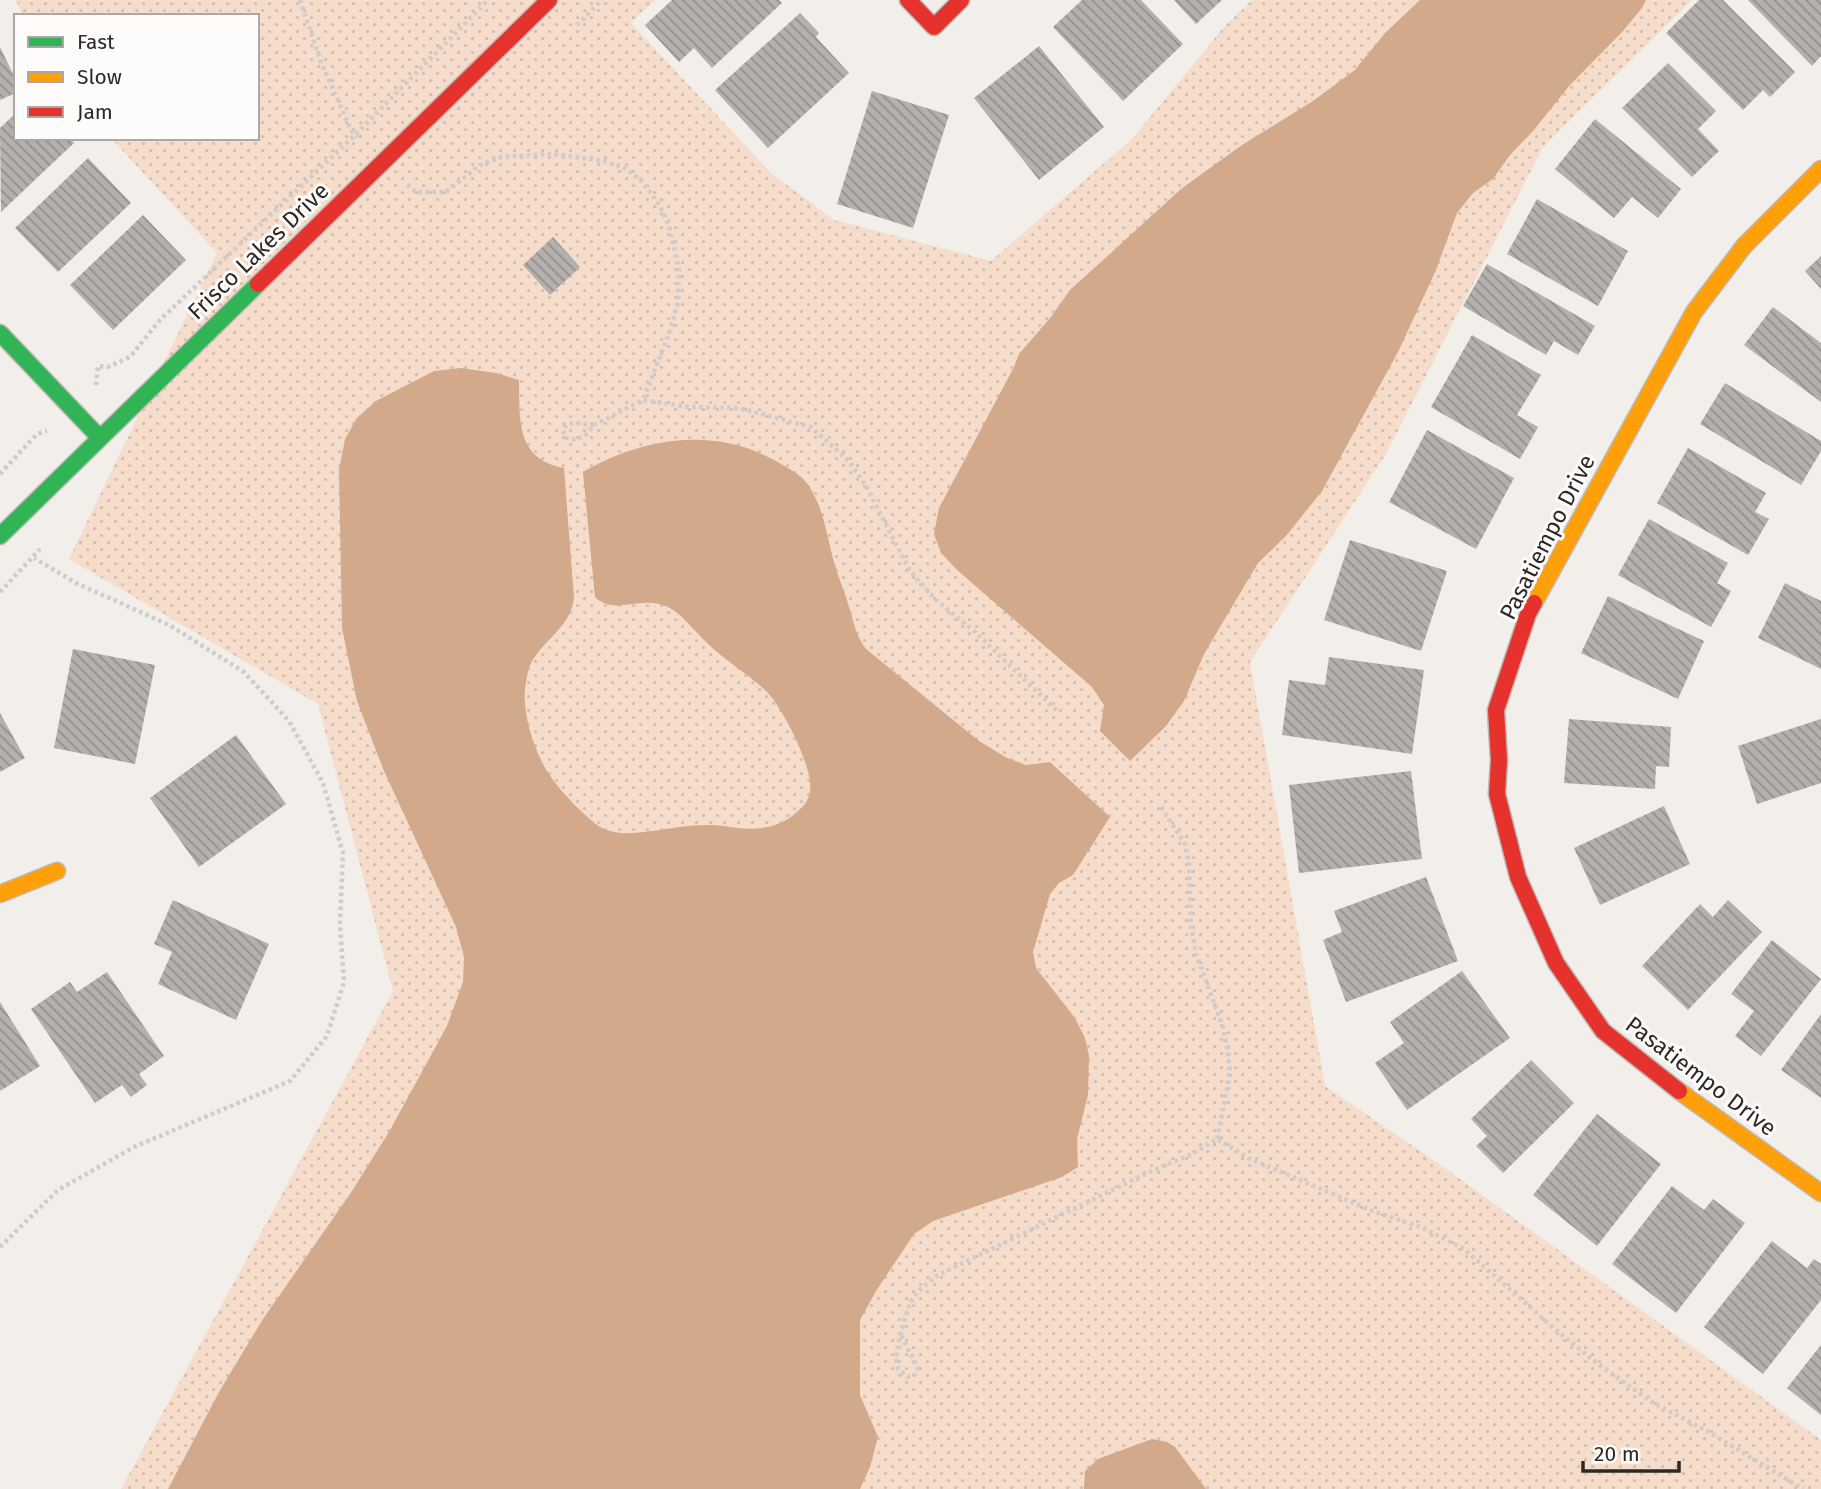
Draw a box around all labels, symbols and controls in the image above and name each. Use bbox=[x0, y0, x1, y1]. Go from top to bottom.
legend bbox=[14, 14, 259, 140]
text: Fast bbox=[77, 29, 115, 55]
text: Slow bbox=[77, 64, 122, 90]
text: Jam bbox=[77, 99, 113, 125]
street label: Frisco Lakes Drive bbox=[182, 177, 334, 325]
street label: Pasatiempo Drive bbox=[1493, 450, 1601, 624]
street label: Pasatiempo Drive bbox=[1620, 1010, 1782, 1142]
scale bar bbox=[1583, 1430, 1679, 1474]
text: 20 m bbox=[1594, 1441, 1640, 1467]

